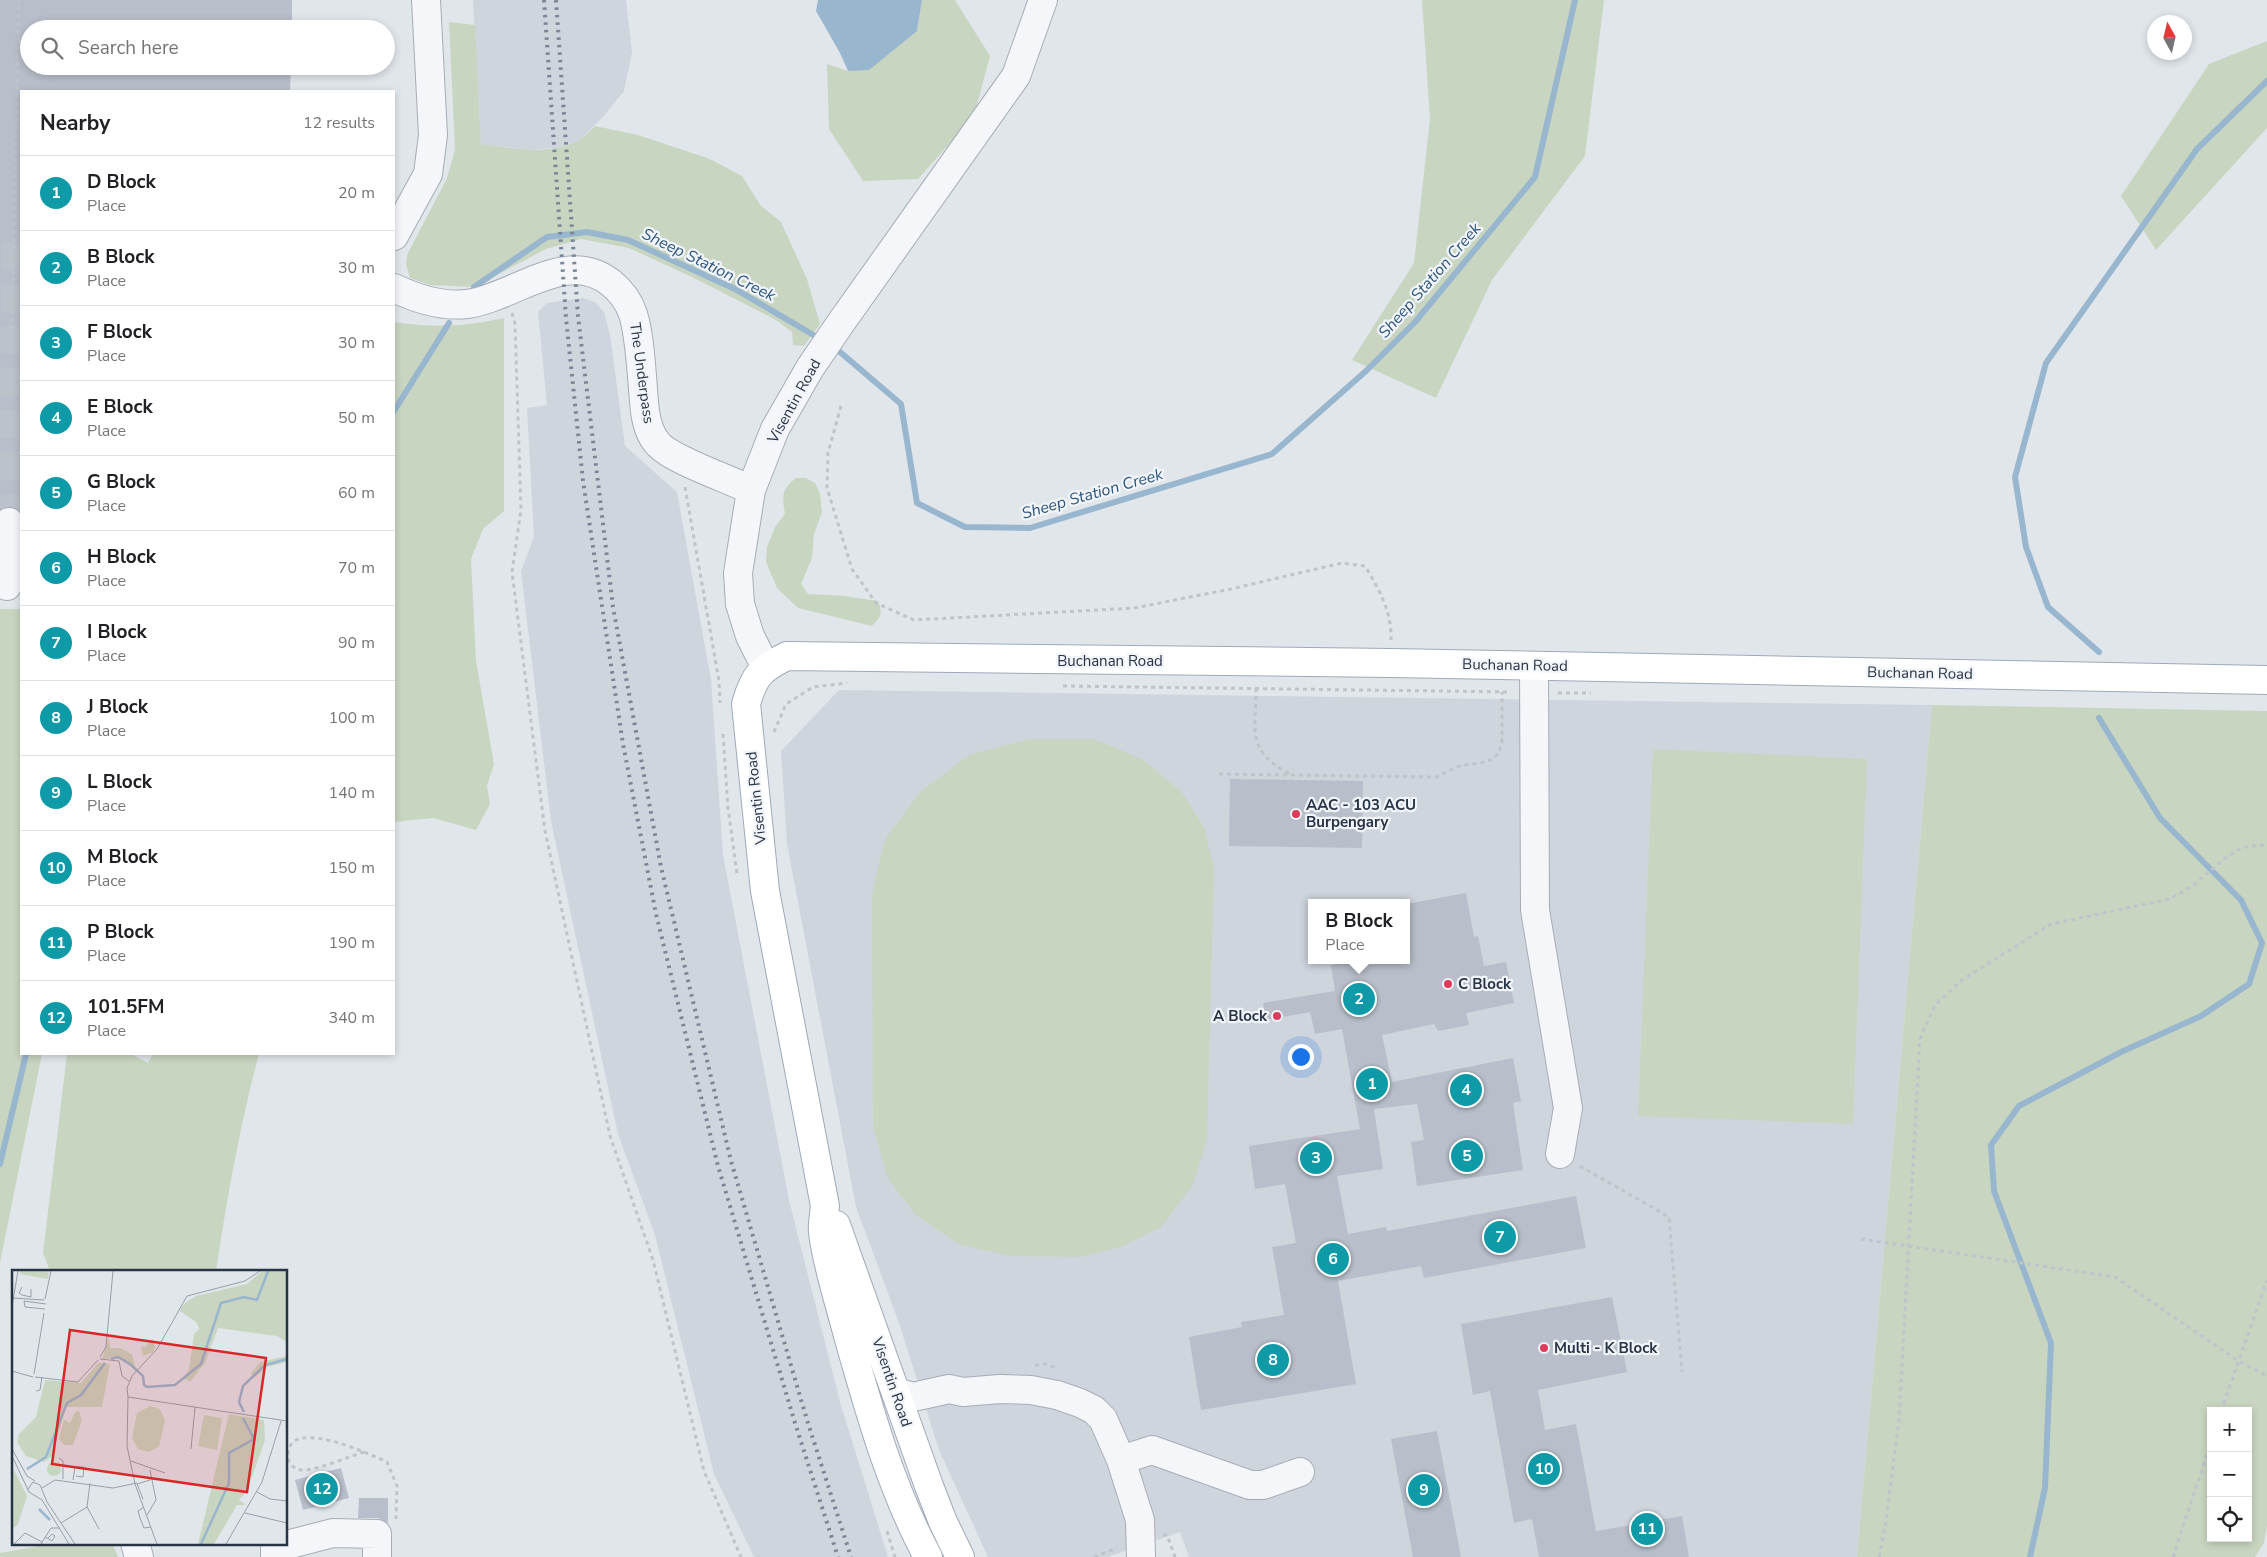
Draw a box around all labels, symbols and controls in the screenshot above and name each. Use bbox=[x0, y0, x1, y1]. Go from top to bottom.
north arrow bbox=[2147, 15, 2192, 60]
search box bbox=[20, 20, 395, 75]
icon: search bbox=[38, 34, 66, 62]
text: Search here bbox=[78, 35, 179, 61]
text: Nearby bbox=[40, 109, 110, 137]
text: 12 results bbox=[303, 112, 375, 134]
text: D Block bbox=[87, 169, 156, 195]
text: 1 bbox=[51, 182, 61, 204]
text: 20 m bbox=[338, 182, 375, 204]
text: Place bbox=[87, 195, 126, 217]
water label: Sheep Station Creek bbox=[1374, 218, 1487, 343]
water label: Sheep Station Creek bbox=[638, 223, 780, 307]
text: B Block bbox=[87, 244, 154, 270]
text: 2 bbox=[51, 257, 61, 279]
text: 30 m bbox=[338, 257, 375, 279]
text: Place bbox=[87, 270, 126, 292]
text: F Block bbox=[87, 319, 152, 345]
street label: The Underpass bbox=[625, 321, 659, 425]
text: 3 bbox=[51, 332, 61, 354]
text: 30 m bbox=[338, 332, 375, 354]
text: Place bbox=[87, 345, 126, 367]
street label: Visentin Road bbox=[762, 355, 825, 448]
text: E Block bbox=[87, 394, 153, 420]
text: 4 bbox=[51, 407, 61, 429]
text: 50 m bbox=[338, 407, 375, 429]
text: Place bbox=[87, 420, 126, 442]
water label: Sheep Station Creek bbox=[1019, 463, 1166, 525]
text: G Block bbox=[87, 469, 155, 495]
text: 5 bbox=[51, 482, 61, 504]
text: 60 m bbox=[338, 482, 375, 504]
text: Place bbox=[87, 495, 126, 517]
text: H Block bbox=[87, 544, 156, 570]
text: 6 bbox=[51, 557, 61, 579]
text: 70 m bbox=[338, 557, 375, 579]
text: Place bbox=[87, 570, 126, 592]
text: I Block bbox=[87, 619, 147, 645]
text: 7 bbox=[51, 632, 61, 654]
text: 90 m bbox=[338, 632, 375, 654]
text: Place bbox=[87, 645, 126, 667]
street label: Buchanan Road bbox=[1057, 651, 1163, 671]
street label: Buchanan Road bbox=[1462, 654, 1568, 676]
street label: Buchanan Road bbox=[1867, 662, 1973, 684]
text: J Block bbox=[87, 694, 148, 720]
text: 8 bbox=[51, 707, 61, 729]
text: 100 m bbox=[328, 707, 375, 729]
text: Place bbox=[87, 720, 126, 742]
street label: Visentin Road bbox=[741, 750, 771, 847]
text: L Block bbox=[87, 769, 152, 795]
text: 9 bbox=[51, 782, 61, 804]
text: 140 m bbox=[328, 782, 375, 804]
text: Place bbox=[87, 795, 126, 817]
place label: AAC - 103 ACU Burpengary bbox=[1306, 795, 1416, 832]
marker: AAC - 103 ACU Burpengary bbox=[1290, 808, 1302, 820]
text: M Block bbox=[87, 844, 158, 870]
text: 10 bbox=[46, 857, 66, 879]
text: 150 m bbox=[328, 857, 375, 879]
text: Place bbox=[87, 870, 126, 892]
popup bbox=[1308, 899, 1410, 964]
text: B Block bbox=[1325, 908, 1393, 934]
text: P Block bbox=[87, 919, 154, 945]
text: 11 bbox=[46, 932, 66, 954]
text: 190 m bbox=[328, 932, 375, 954]
text: Place bbox=[1325, 934, 1364, 956]
text: Place bbox=[87, 945, 126, 967]
place label: C Block bbox=[1458, 974, 1512, 994]
marker: C Block bbox=[1442, 978, 1454, 990]
pin: 2 bbox=[1343, 980, 1375, 1018]
text: 101.5FM bbox=[87, 994, 164, 1020]
place label: A Block bbox=[1213, 1006, 1268, 1026]
text: 12 bbox=[46, 1007, 66, 1029]
text: 340 m bbox=[328, 1007, 375, 1029]
marker: A Block bbox=[1271, 1010, 1283, 1022]
text: Place bbox=[87, 1020, 126, 1042]
your location bbox=[1288, 1044, 1314, 1070]
pin: 1 bbox=[1356, 1065, 1388, 1103]
pin: 4 bbox=[1450, 1071, 1482, 1109]
pin: 5 bbox=[1451, 1137, 1483, 1175]
pin: 3 bbox=[1300, 1139, 1332, 1177]
pin: 7 bbox=[1484, 1218, 1516, 1256]
pin: 6 bbox=[1317, 1240, 1349, 1278]
inset map bbox=[12, 1270, 288, 1544]
street label: Visentin Road bbox=[867, 1334, 917, 1429]
place label: Multi - K Block bbox=[1554, 1338, 1658, 1358]
pin: 8 bbox=[1257, 1341, 1289, 1379]
marker: Multi - K Block bbox=[1538, 1342, 1550, 1354]
map controls bbox=[2207, 1407, 2252, 1542]
button: + bbox=[2207, 1407, 2252, 1452]
pin: 10 bbox=[1528, 1450, 1560, 1488]
button: − bbox=[2207, 1452, 2252, 1497]
pin: 12 bbox=[306, 1470, 338, 1508]
pin: 9 bbox=[1408, 1471, 1440, 1509]
button: locate bbox=[2207, 1497, 2252, 1542]
pin: 11 bbox=[1631, 1510, 1663, 1548]

